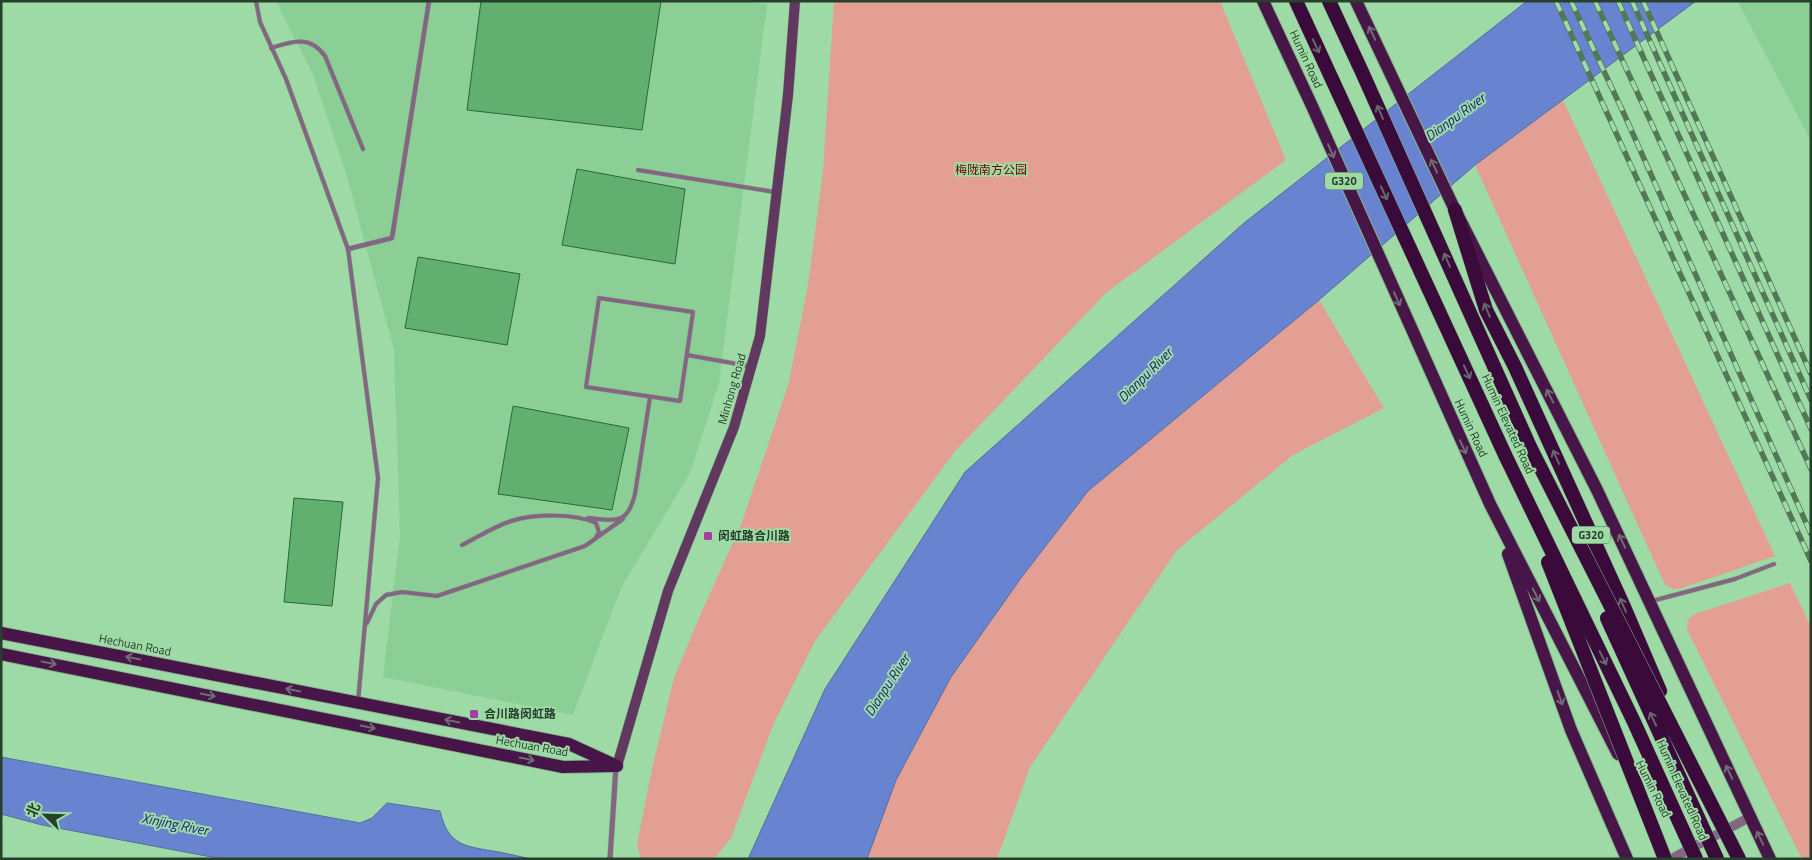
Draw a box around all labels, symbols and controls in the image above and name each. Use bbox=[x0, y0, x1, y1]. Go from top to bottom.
one-way arrow bbox=[1366, 26, 1376, 41]
street label: Humin Road bbox=[1285, 27, 1328, 91]
one-way arrow bbox=[1312, 38, 1322, 53]
water label: Dianpu River bbox=[1420, 87, 1491, 146]
one-way arrow bbox=[1375, 105, 1385, 120]
one-way arrow bbox=[1327, 143, 1337, 158]
one-way arrow bbox=[1429, 159, 1439, 174]
park label: 梅陇南方公园 bbox=[955, 160, 1027, 179]
road number: G320 bbox=[1325, 172, 1363, 190]
one-way arrow bbox=[1380, 185, 1390, 200]
one-way arrow bbox=[1441, 253, 1451, 268]
one-way arrow bbox=[1392, 291, 1402, 306]
one-way arrow bbox=[1481, 303, 1491, 318]
water label: Dianpu River bbox=[1112, 341, 1178, 407]
street label: Minhong Road bbox=[712, 351, 751, 427]
one-way arrow bbox=[1463, 364, 1472, 379]
street label: Humin Elevated Road bbox=[1477, 371, 1540, 477]
one-way arrow bbox=[1545, 389, 1554, 404]
street label: Humin Road bbox=[1450, 396, 1493, 460]
one-way arrow bbox=[1459, 439, 1469, 454]
one-way arrow bbox=[1551, 450, 1560, 465]
place label: 闵虹路合川路 bbox=[718, 526, 790, 545]
road number: G320 bbox=[1572, 526, 1610, 544]
marker: 闵虹路合川路 bbox=[702, 530, 714, 542]
one-way arrow bbox=[1617, 534, 1627, 549]
one-way arrow bbox=[1531, 587, 1541, 602]
one-way arrow bbox=[1618, 598, 1628, 613]
street label: Hechuan Road bbox=[97, 628, 173, 661]
water label: Dianpu River bbox=[859, 648, 915, 720]
one-way arrow bbox=[1599, 651, 1609, 666]
one-way arrow bbox=[126, 653, 142, 663]
one-way arrow bbox=[41, 659, 57, 668]
one-way arrow bbox=[285, 684, 301, 694]
one-way arrow bbox=[1556, 690, 1565, 706]
one-way arrow bbox=[200, 691, 216, 701]
place label: 合川路闵虹路 bbox=[484, 704, 556, 723]
marker: 合川路闵虹路 bbox=[468, 708, 480, 720]
one-way arrow bbox=[1647, 712, 1657, 727]
one-way arrow bbox=[445, 715, 461, 725]
one-way arrow bbox=[359, 723, 375, 733]
street label: Hechuan Road bbox=[494, 730, 570, 761]
street label: Humin Elevated Road bbox=[1652, 736, 1713, 843]
one-way arrow bbox=[519, 755, 535, 765]
street label: Humin Road bbox=[1631, 757, 1676, 821]
one-way arrow bbox=[1724, 765, 1734, 780]
north arrow bbox=[20, 790, 70, 840]
text: 北 bbox=[20, 799, 45, 820]
water label: Xinjing River bbox=[140, 807, 212, 841]
one-way arrow bbox=[1755, 831, 1764, 846]

